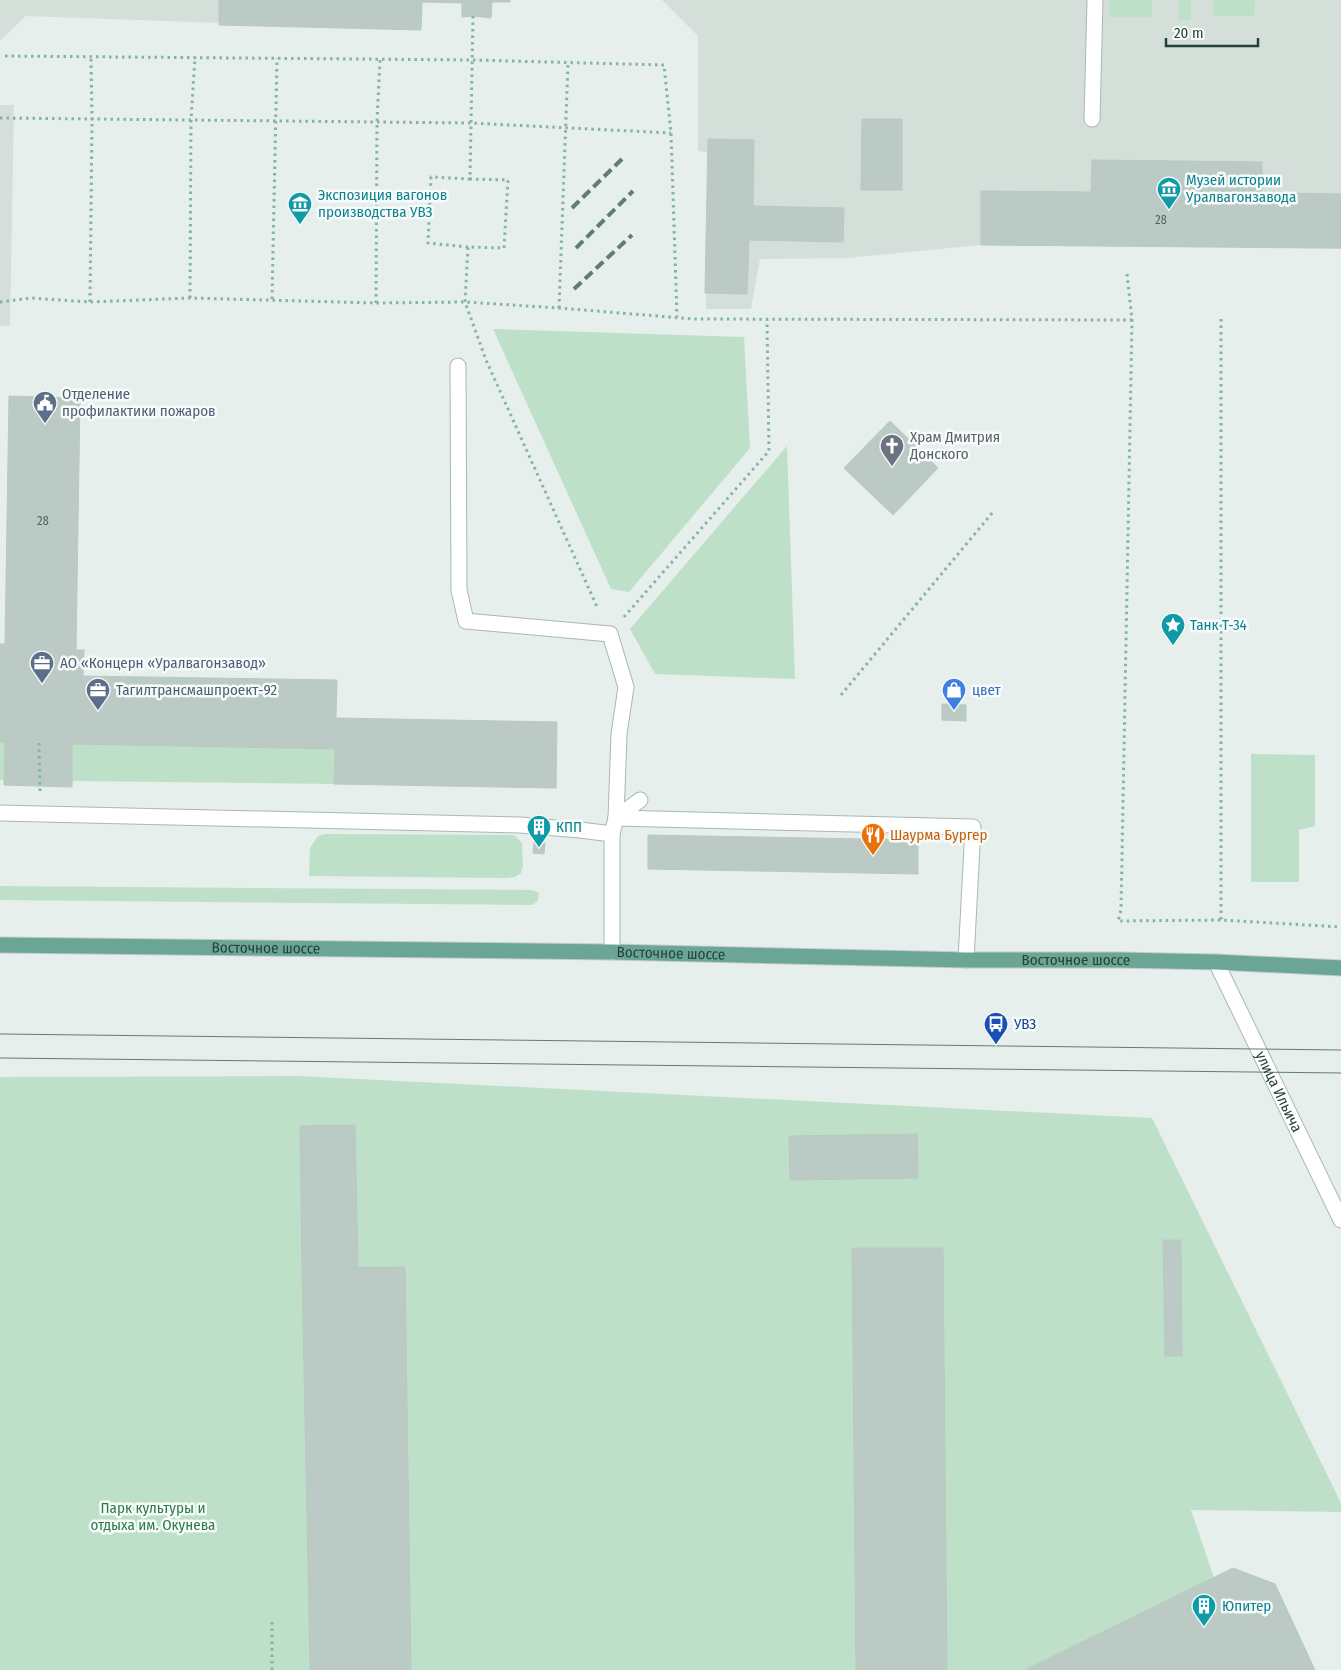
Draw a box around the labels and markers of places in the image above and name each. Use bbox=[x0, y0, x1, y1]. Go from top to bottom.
place label: Музей истории Уралвагонзавода bbox=[1185, 171, 1296, 206]
museum icon: Музей истории Уралвагонзавода bbox=[1156, 176, 1182, 210]
place label: Экспозиция вагонов производства УВЗ bbox=[318, 186, 447, 221]
museum icon: Экспозиция вагонов производства УВЗ bbox=[287, 191, 313, 225]
place label: Отделение профилактики пожаров bbox=[62, 385, 216, 420]
public building icon: Отделение профилактики пожаров bbox=[32, 390, 58, 424]
place label: Храм Дмитрия Донского bbox=[909, 428, 1000, 463]
church icon: Храм Дмитрия Донского bbox=[879, 433, 905, 467]
place icon: Танк Т-34 bbox=[1160, 612, 1186, 646]
place label: Танк Т-34 bbox=[1190, 616, 1247, 634]
office icon: АО «Концерн «Уралвагонзавод» bbox=[29, 650, 55, 684]
place label: АО «Концерн «Уралвагонзавод» bbox=[60, 654, 266, 672]
office icon: Тагилтрансмашпроект-92 bbox=[85, 677, 111, 711]
shop icon: цвет bbox=[941, 677, 967, 711]
place label: Тагилтрансмашпроект-92 bbox=[116, 681, 277, 699]
place label: цвет bbox=[972, 681, 1001, 699]
building icon: КПП bbox=[526, 814, 552, 848]
place label: КПП bbox=[556, 818, 582, 836]
restaurant icon: Шаурма Бургер bbox=[860, 822, 886, 856]
place label: Шаурма Бургер bbox=[890, 826, 987, 844]
bus stop icon: УВЗ bbox=[983, 1011, 1009, 1045]
place label: УВЗ bbox=[1013, 1015, 1036, 1033]
building icon: Юпитер bbox=[1191, 1593, 1217, 1627]
place label: Юпитер bbox=[1222, 1597, 1271, 1615]

